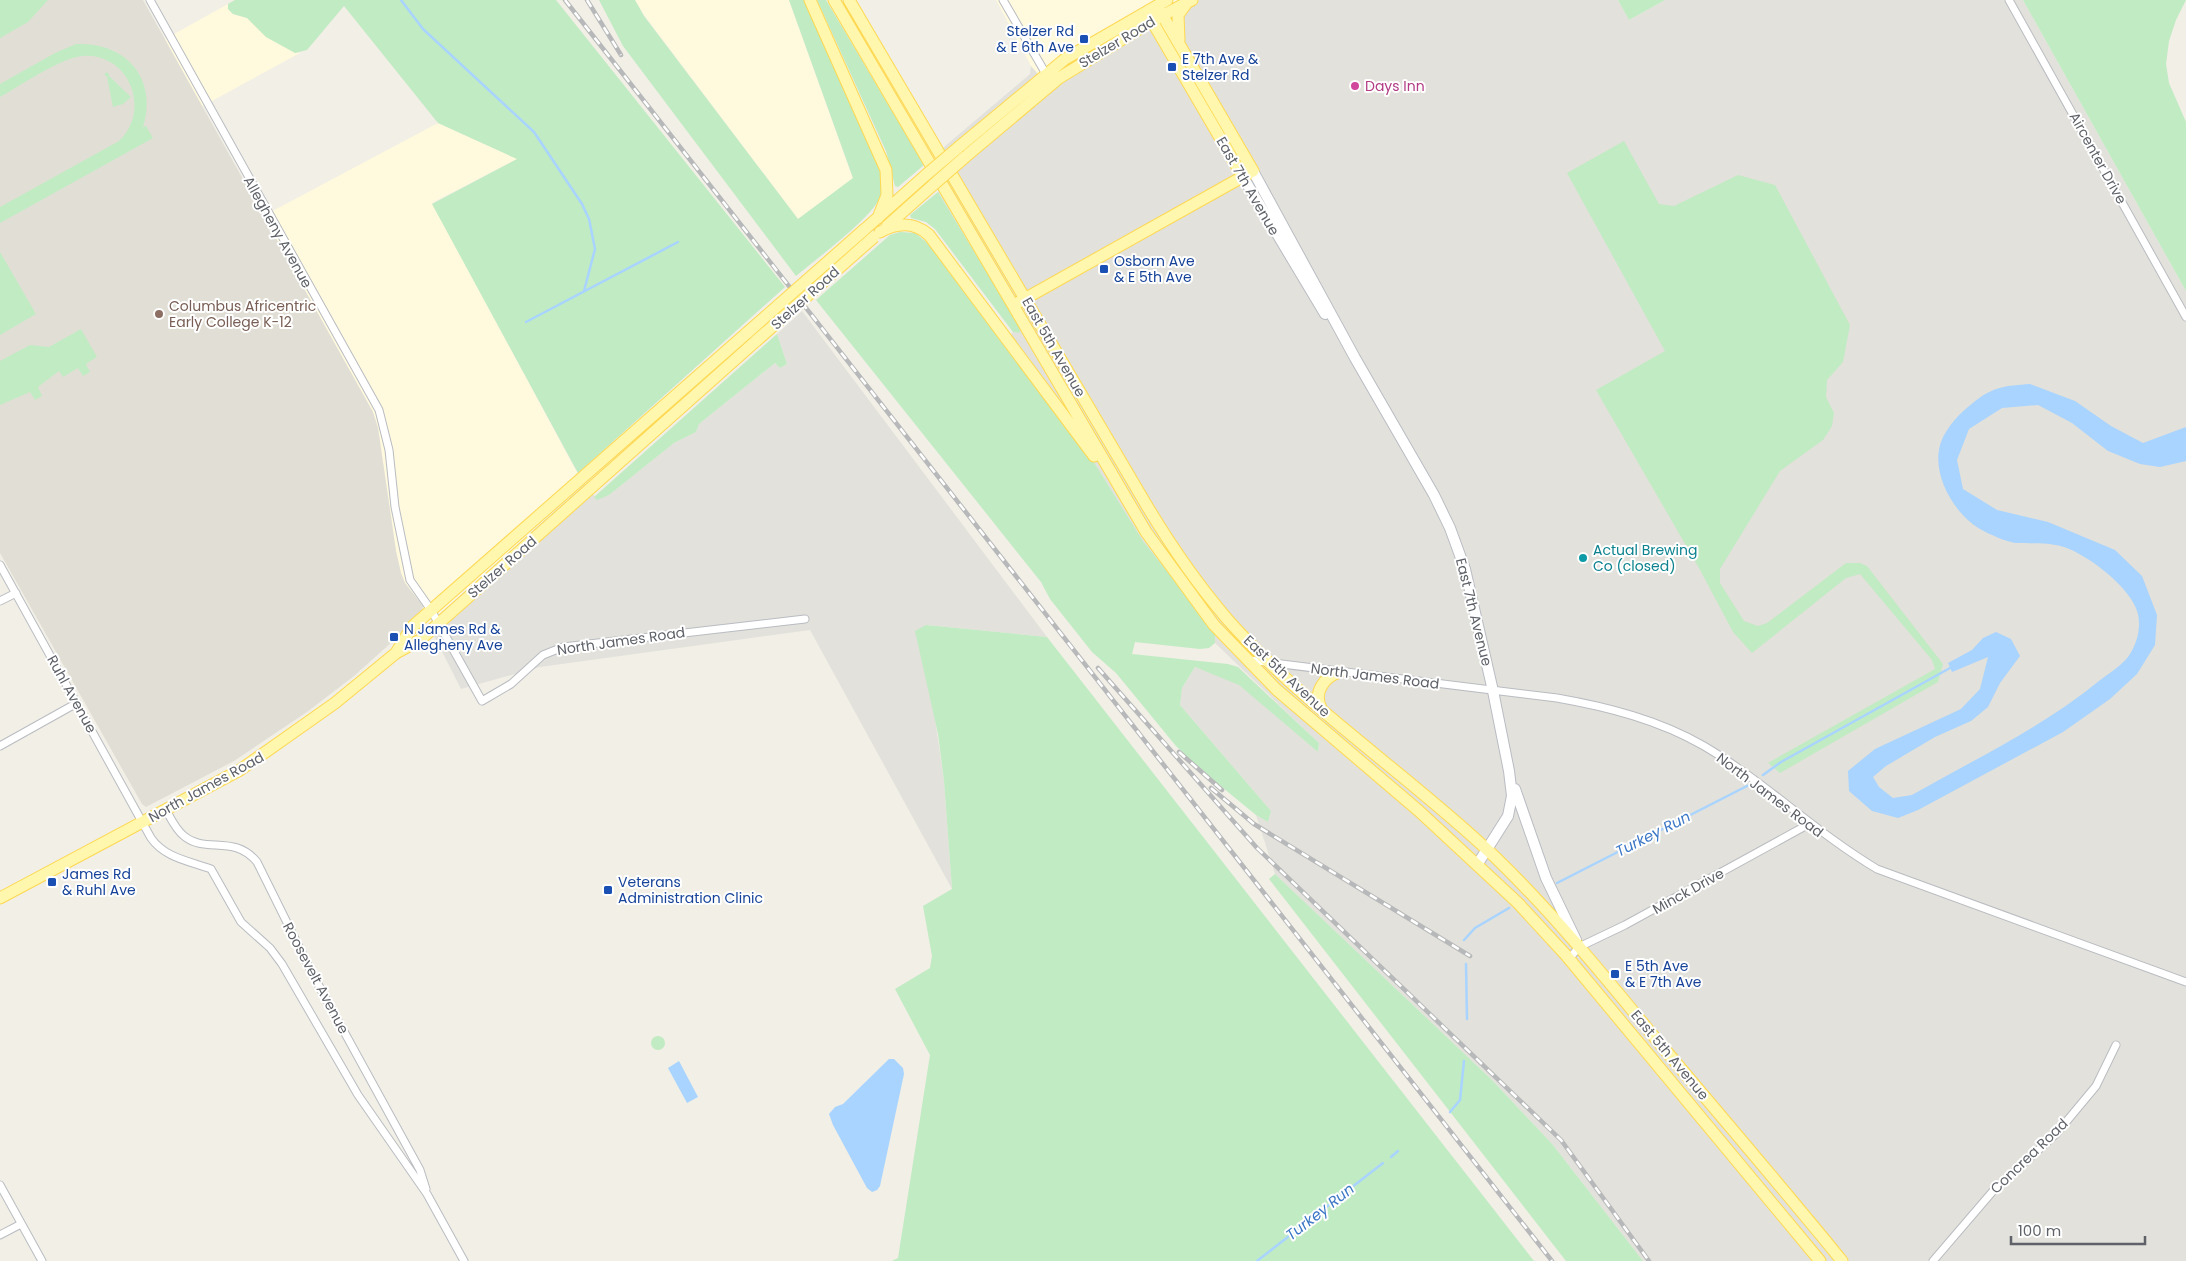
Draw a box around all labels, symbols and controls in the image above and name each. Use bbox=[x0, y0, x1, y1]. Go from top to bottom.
street label: Stelzer Road bbox=[1075, 11, 1159, 73]
place label: Stelzer Rd & E 6th Ave bbox=[996, 21, 1074, 57]
marker: Stelzer Rd & E 6th Ave bbox=[1078, 33, 1090, 45]
place label: E 7th Ave & Stelzer Rd bbox=[1182, 49, 1259, 85]
marker: E 7th Ave & Stelzer Rd bbox=[1166, 61, 1178, 73]
place label: Days Inn bbox=[1365, 76, 1425, 96]
marker: Days Inn bbox=[1349, 80, 1361, 92]
street label: Aircenter Drive bbox=[2065, 109, 2132, 208]
street label: East 7th Avenue bbox=[1212, 133, 1285, 239]
street label: Allegheny Avenue bbox=[239, 172, 317, 292]
place label: Osborn Ave & E 5th Ave bbox=[1114, 251, 1195, 287]
street label: Stelzer Road bbox=[766, 262, 844, 334]
marker: Osborn Ave & E 5th Ave bbox=[1098, 263, 1110, 275]
street label: East 5th Avenue bbox=[1017, 294, 1091, 401]
place label: Columbus Africentric Early College K-12 bbox=[169, 296, 316, 332]
marker: Columbus Africentric Early College K-12 bbox=[153, 308, 165, 320]
street label: Stelzer Road bbox=[463, 531, 541, 603]
place label: Actual Brewing Co (closed) bbox=[1593, 540, 1697, 576]
marker: Actual Brewing Co (closed) bbox=[1577, 552, 1589, 564]
street label: East 7th Avenue bbox=[1451, 556, 1497, 668]
place label: N James Rd & Allegheny Ave bbox=[404, 619, 503, 655]
street label: North James Road bbox=[556, 622, 686, 660]
marker: N James Rd & Allegheny Ave bbox=[388, 631, 400, 643]
street label: East 5th Avenue bbox=[1239, 631, 1335, 722]
street label: Ruhl Avenue bbox=[42, 651, 102, 737]
street label: North James Road bbox=[1310, 658, 1440, 694]
street label: North James Road bbox=[145, 747, 267, 827]
street label: North James Road bbox=[1712, 748, 1828, 842]
water label: Turkey Run bbox=[1612, 806, 1694, 861]
street label: Minck Drive bbox=[1649, 863, 1728, 919]
place label: James Rd & Ruhl Ave bbox=[62, 864, 136, 900]
place label: Veterans Administration Clinic bbox=[618, 872, 763, 908]
marker: James Rd & Ruhl Ave bbox=[46, 876, 58, 888]
marker: Veterans Administration Clinic bbox=[602, 884, 614, 896]
street label: Roosevelt Avenue bbox=[278, 919, 354, 1038]
place label: E 5th Ave & E 7th Ave bbox=[1625, 956, 1702, 992]
marker: E 5th Ave & E 7th Ave bbox=[1609, 968, 1621, 980]
street label: East 5th Avenue bbox=[1626, 1006, 1714, 1105]
street label: Concrea Road bbox=[1986, 1114, 2072, 1198]
water label: Turkey Run bbox=[1281, 1178, 1358, 1245]
scale bar bbox=[2011, 1214, 2145, 1246]
text: 100 m bbox=[2018, 1220, 2061, 1241]

